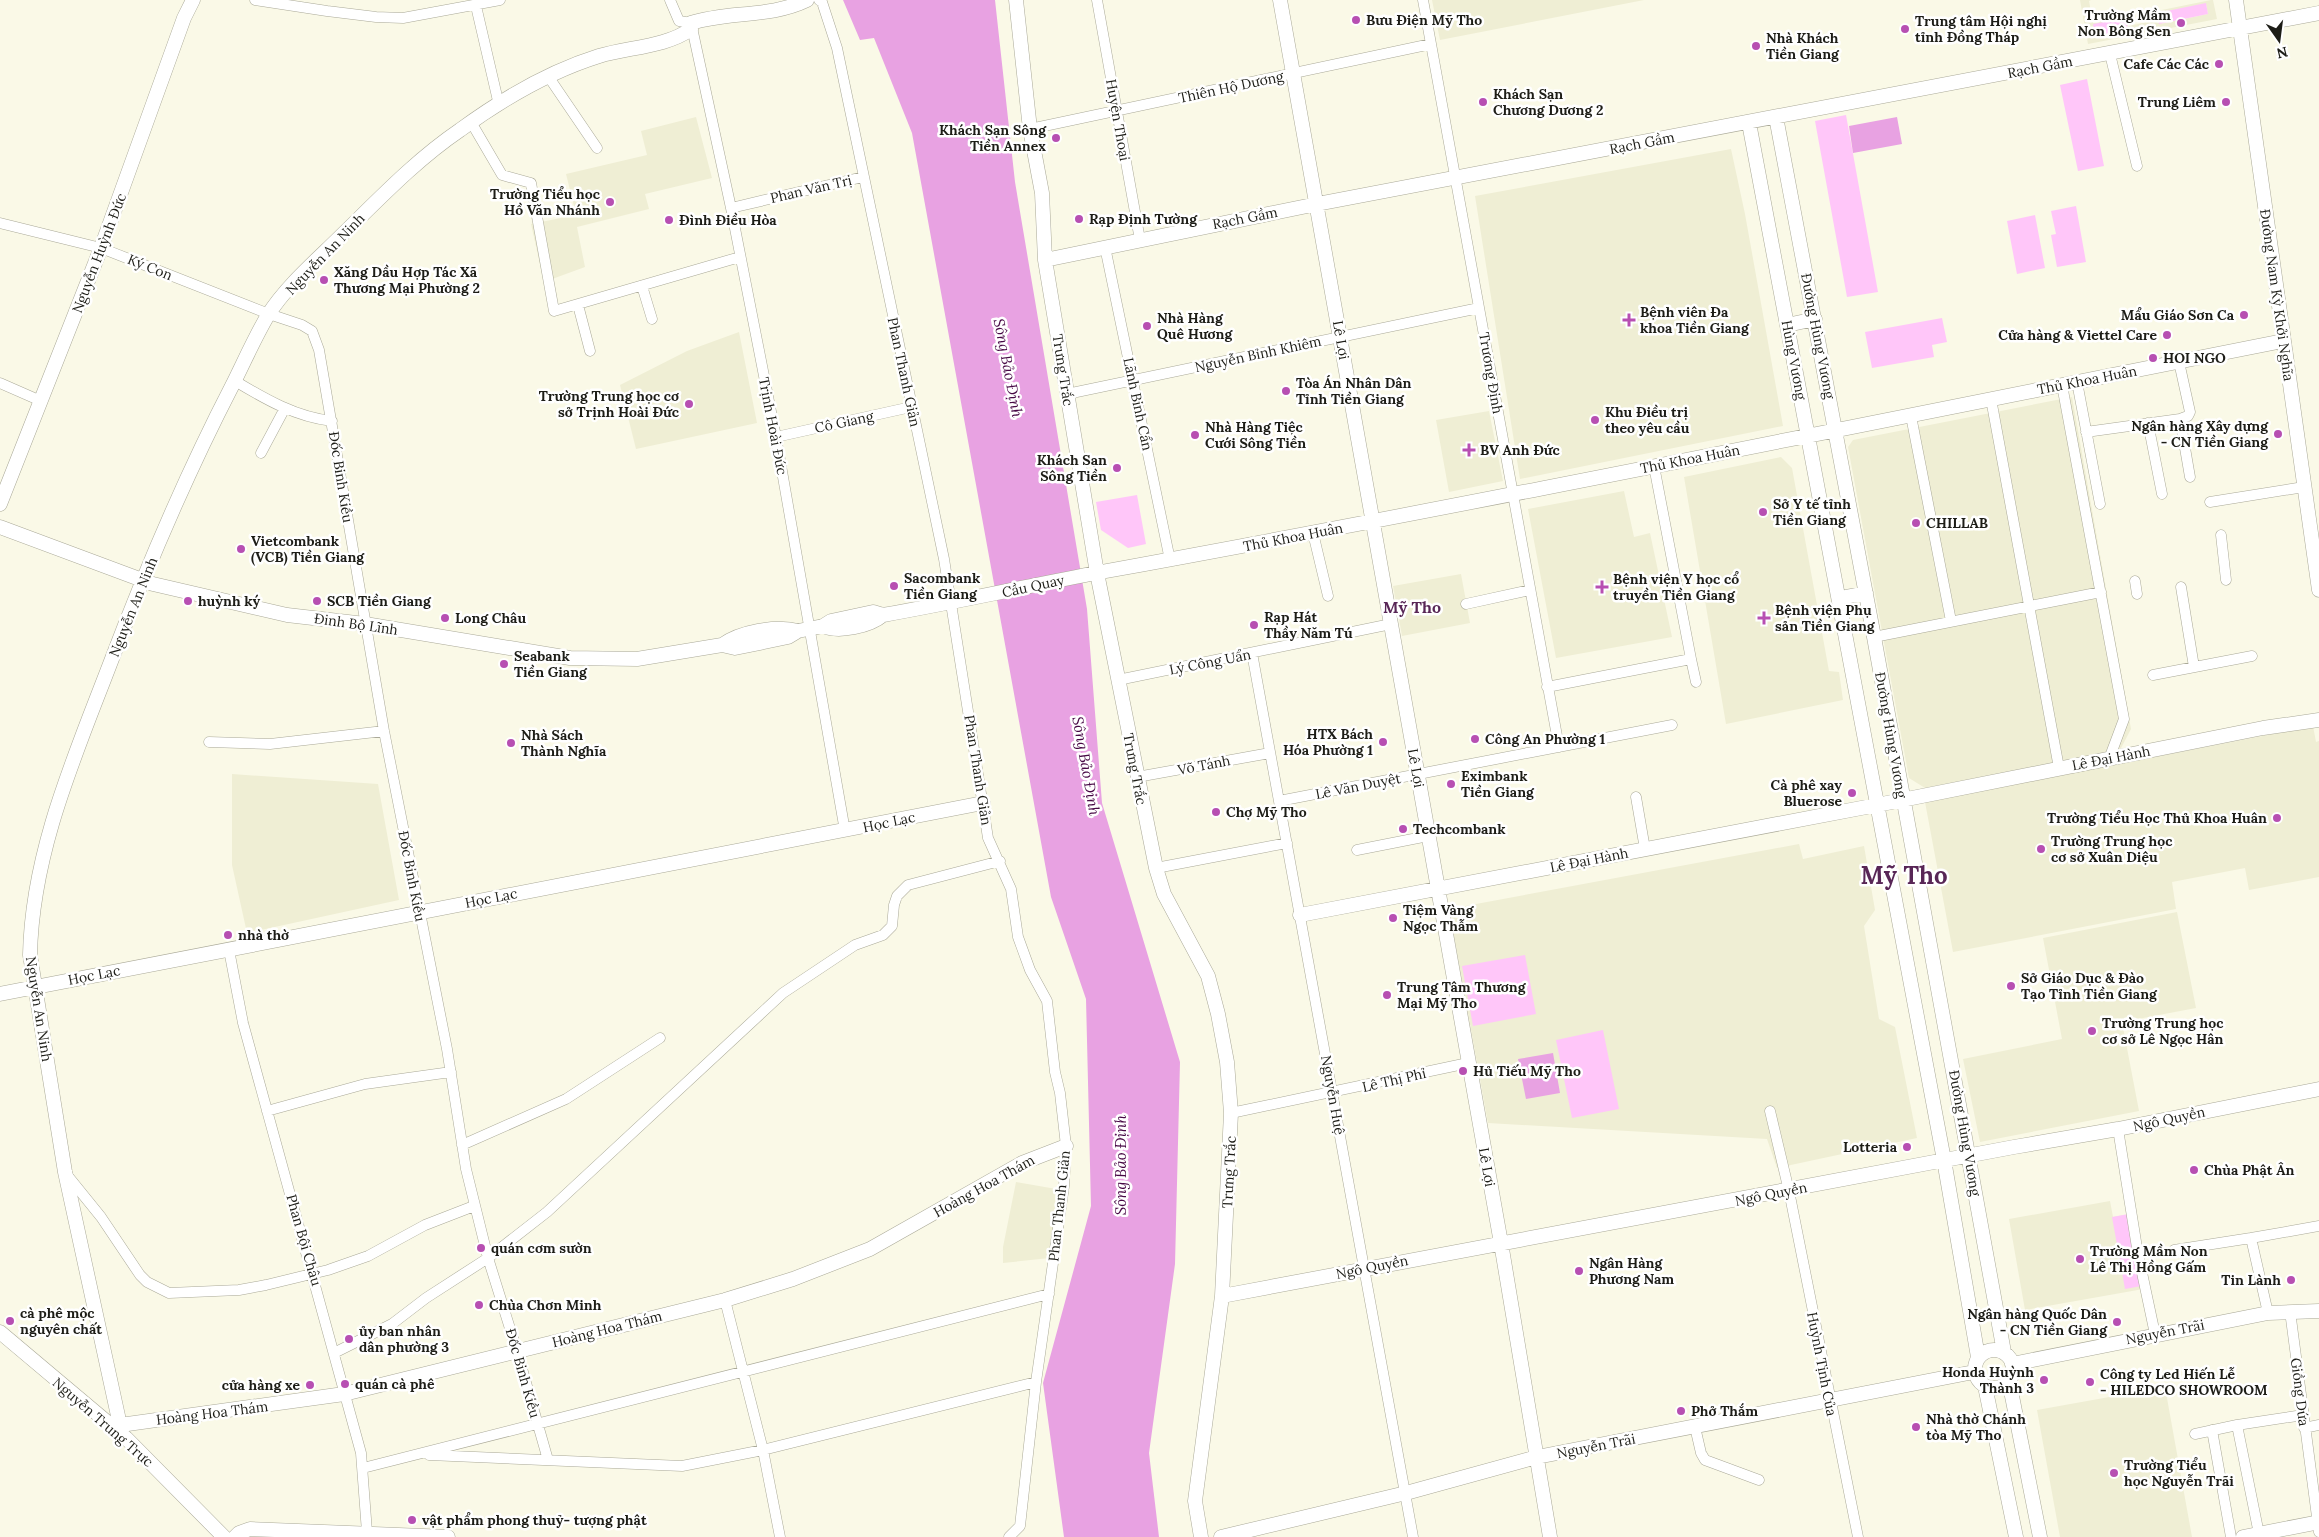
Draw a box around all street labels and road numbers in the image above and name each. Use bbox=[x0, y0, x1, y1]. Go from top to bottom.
street label: Rạch Gầm bbox=[2006, 52, 2075, 82]
street label: Thiên Hộ Dương bbox=[1177, 67, 1285, 107]
street label: Huyện Thoại bbox=[1102, 78, 1134, 162]
street label: Rạch Gầm bbox=[1608, 128, 1677, 158]
street label: Phan Văn Trị bbox=[768, 171, 854, 207]
street label: Nguyễn Huỳnh Đức bbox=[68, 190, 130, 316]
street label: Rạch Gầm bbox=[1211, 203, 1280, 233]
street label: Đường Nam Kỳ Khởi Nghĩa bbox=[2256, 208, 2298, 382]
street label: Nguyễn An Ninh bbox=[282, 210, 368, 298]
street label: Ký Con bbox=[125, 250, 176, 284]
street label: Đường Hùng Vương bbox=[1797, 272, 1839, 401]
street label: Phan Thanh Giản bbox=[884, 316, 925, 429]
street label: Lê Lợi bbox=[1329, 319, 1353, 361]
street label: Hùng Vương bbox=[1777, 319, 1811, 402]
street label: Trương Định bbox=[1475, 331, 1507, 415]
street label: Nguyễn Bỉnh Khiêm bbox=[1193, 332, 1323, 376]
street label: Trưng Trắc bbox=[1048, 333, 1078, 407]
street label: Lãnh Binh Cẩn bbox=[1119, 356, 1157, 453]
street label: Thủ Khoa Huân bbox=[2036, 361, 2139, 398]
street label: Trịnh Hoài Đức bbox=[755, 376, 791, 476]
street label: Cô Giang bbox=[813, 407, 875, 437]
street label: Đốc Binh Kiều bbox=[325, 430, 357, 524]
street label: Thủ Khoa Huân bbox=[1639, 440, 1742, 477]
street label: Thủ Khoa Huân bbox=[1242, 518, 1345, 555]
street label: Nguyễn An Ninh bbox=[105, 554, 161, 660]
street label: Cầu Quay bbox=[1000, 571, 1066, 601]
street label: Đinh Bộ Lĩnh bbox=[313, 609, 399, 639]
street label: Lý Công Uẩn bbox=[1168, 645, 1253, 679]
street label: Đường Hùng Vương bbox=[1871, 671, 1911, 800]
street label: Phan Thanh Giản bbox=[960, 713, 996, 827]
street label: Trưng Trắc bbox=[1119, 732, 1151, 806]
street label: Lê Đại Hành bbox=[2070, 742, 2152, 774]
street label: Lê Lợi bbox=[1404, 747, 1428, 789]
street label: Võ Tánh bbox=[1175, 751, 1232, 779]
street label: Lê Văn Duyệt bbox=[1314, 769, 1403, 803]
street label: Học Lạc bbox=[861, 808, 917, 836]
street label: Đốc Binh Kiều bbox=[394, 829, 430, 923]
street label: Lê Đại Hành bbox=[1548, 844, 1630, 876]
street label: Học Lạc bbox=[463, 884, 519, 912]
street label: Nguyễn An Ninh bbox=[22, 955, 56, 1063]
street label: Học Lạc bbox=[66, 961, 122, 989]
street label: Nguyễn Huệ bbox=[1317, 1054, 1349, 1137]
street label: Lê Thị Phỉ bbox=[1360, 1064, 1428, 1096]
street label: Đường Hùng Vương bbox=[1945, 1069, 1985, 1198]
street label: Ngô Quyền bbox=[2131, 1103, 2207, 1135]
street label: Trưng Trắc bbox=[1218, 1135, 1240, 1209]
street label: Lê Lợi bbox=[1475, 1146, 1499, 1188]
street label: Phan Thanh Giản bbox=[1044, 1149, 1074, 1262]
street label: Hoàng Hoa Thám bbox=[930, 1151, 1038, 1221]
street label: Ngô Quyền bbox=[1733, 1178, 1809, 1210]
street label: Phan Bội Châu bbox=[282, 1192, 326, 1288]
street label: Ngô Quyền bbox=[1334, 1251, 1410, 1283]
street label: Hoàng Hoa Thám bbox=[550, 1307, 664, 1351]
street label: Huỳnh Tịnh Của bbox=[1803, 1310, 1841, 1418]
street label: Nguyễn Trãi bbox=[2124, 1316, 2206, 1348]
street label: Đốc Binh Kiều bbox=[502, 1326, 544, 1420]
street label: Giồng Dứa bbox=[2287, 1357, 2313, 1427]
street label: Nguyễn Trung Trực bbox=[49, 1373, 157, 1471]
street label: Hoàng Hoa Thám bbox=[155, 1397, 270, 1429]
street label: Nguyễn Trãi bbox=[1555, 1430, 1637, 1462]

